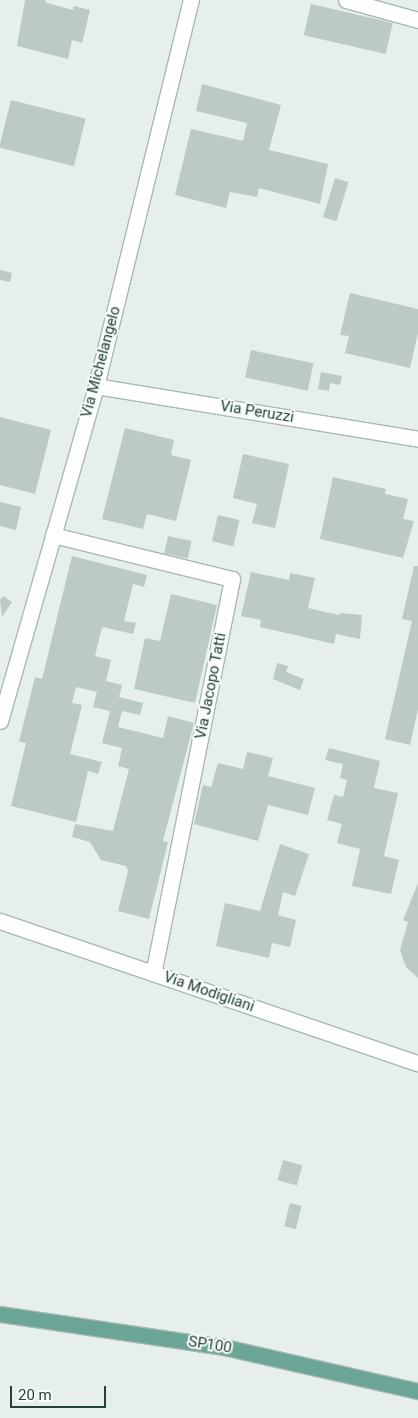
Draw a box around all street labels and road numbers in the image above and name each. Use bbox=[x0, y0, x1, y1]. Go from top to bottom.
street label: Via Michelangelo bbox=[77, 304, 125, 420]
street label: Via Peruzzi bbox=[219, 397, 295, 427]
street label: Via Jacopo Tatti bbox=[192, 631, 230, 741]
street label: Via Modigliani bbox=[161, 968, 257, 1016]
street label: SP100 bbox=[187, 1333, 233, 1357]

